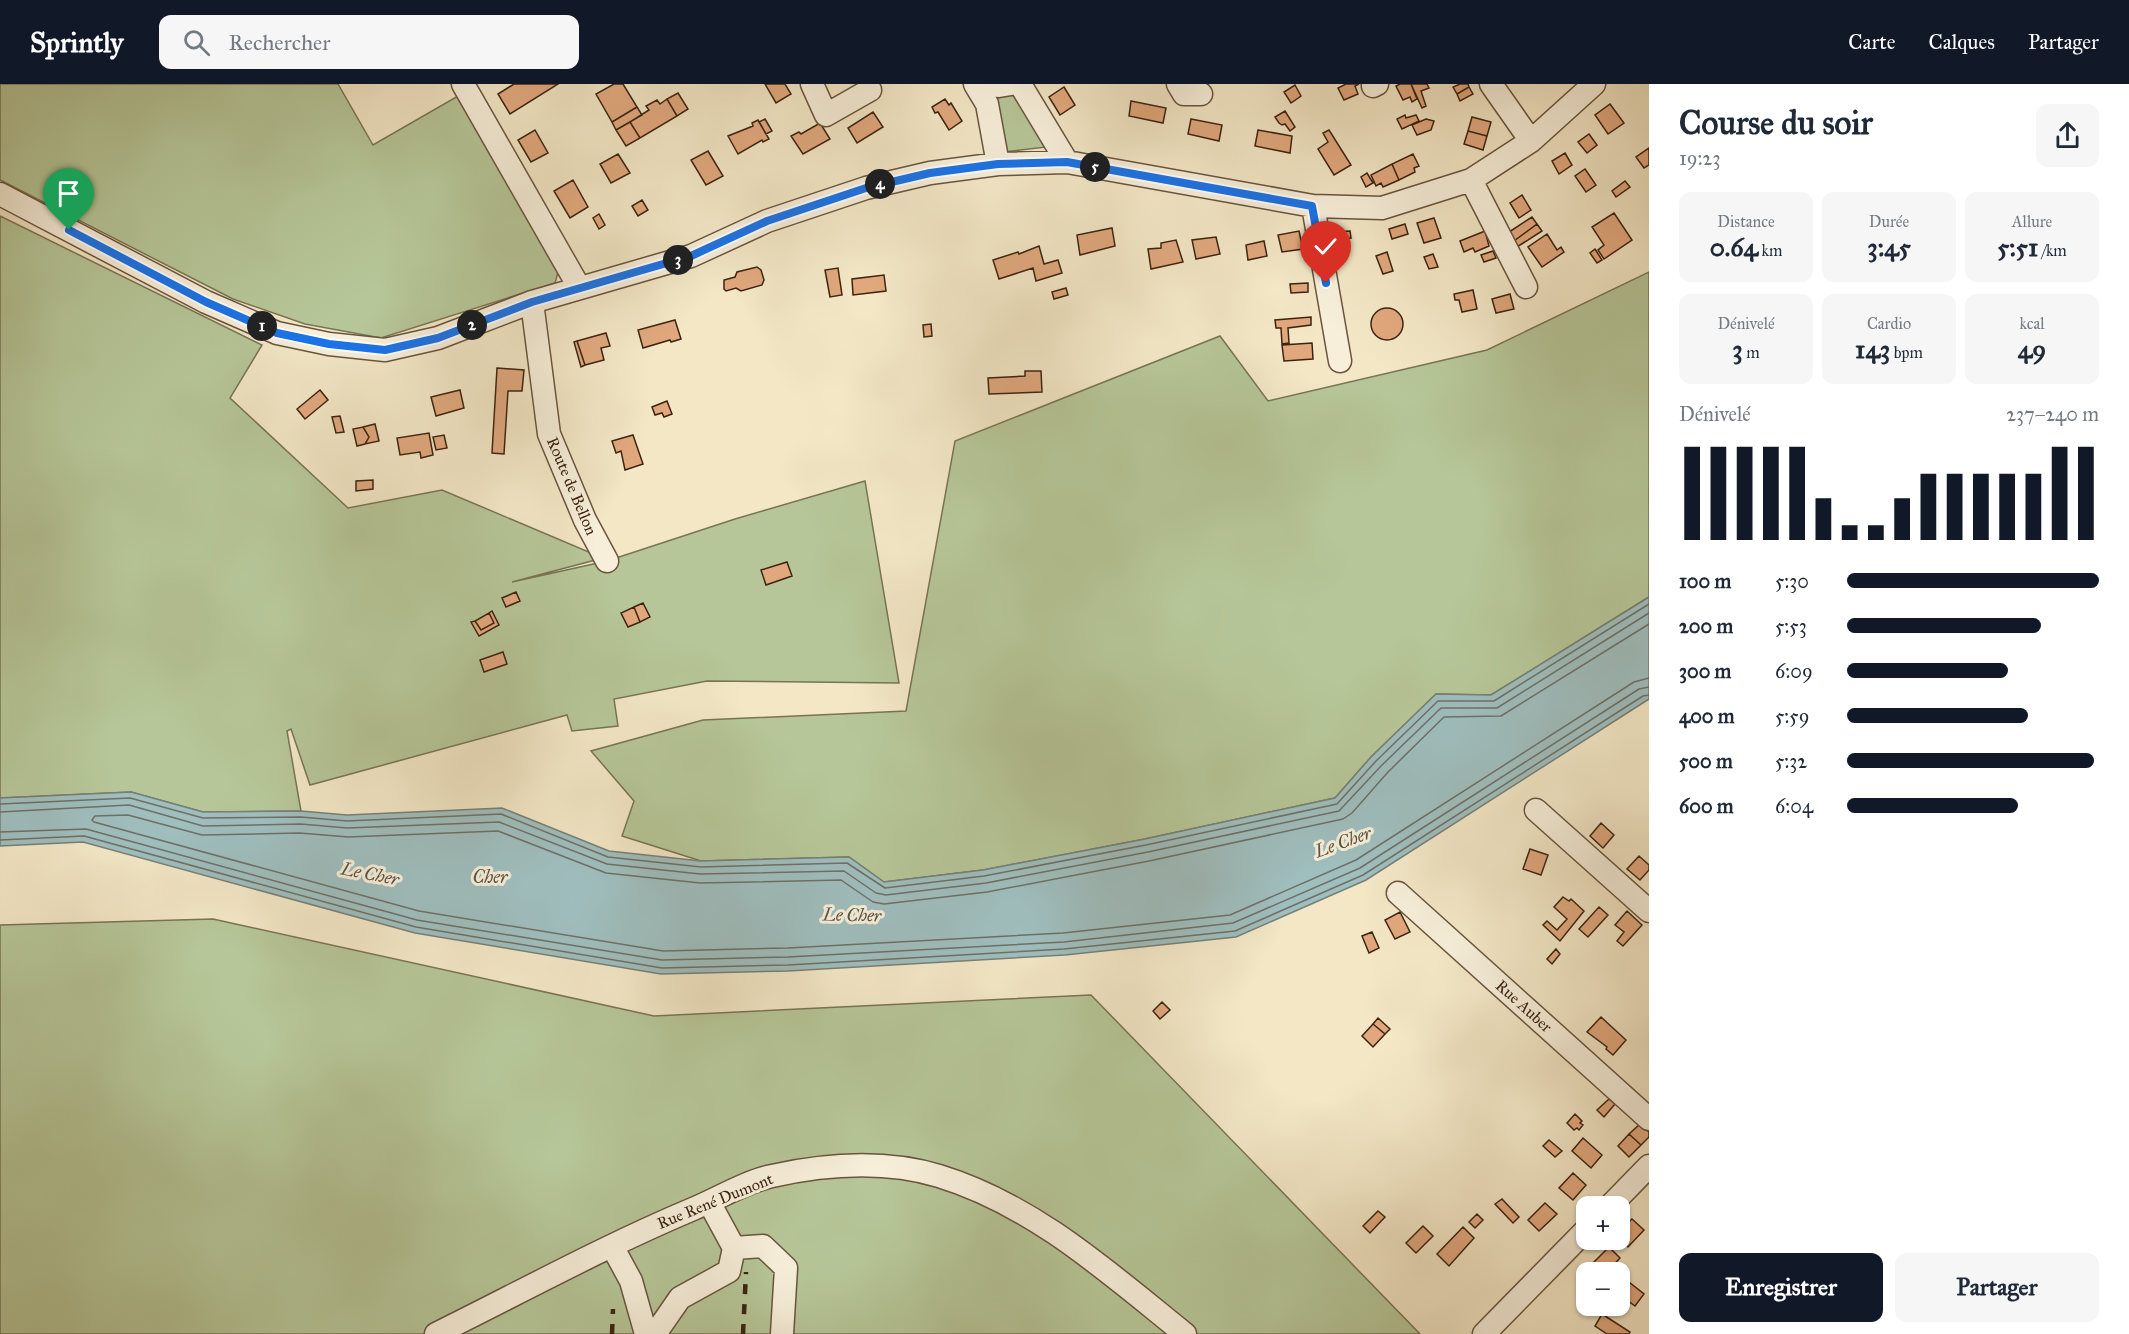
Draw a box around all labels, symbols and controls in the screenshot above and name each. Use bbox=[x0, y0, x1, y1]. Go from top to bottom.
search box bbox=[159, 15, 579, 69]
text: Sprintly bbox=[30, 25, 123, 60]
icon: search bbox=[180, 26, 213, 59]
text: Rechercher bbox=[228, 29, 331, 56]
text: Carte bbox=[1848, 29, 1895, 55]
text: Calques bbox=[1928, 29, 1995, 55]
text: Partager bbox=[2028, 29, 2099, 55]
text: Course du soir bbox=[1679, 103, 1873, 143]
button: share bbox=[2036, 104, 2099, 167]
text: 19:23 bbox=[1679, 146, 1720, 170]
pin: 5 bbox=[1080, 152, 1110, 182]
text: 5 bbox=[1091, 157, 1099, 176]
pin bbox=[43, 168, 94, 230]
pin: 4 bbox=[865, 169, 895, 199]
text: 4 bbox=[876, 174, 884, 193]
icon: arrive bbox=[52, 177, 85, 210]
text: Distance bbox=[1717, 212, 1775, 231]
text: Durée bbox=[1869, 212, 1909, 231]
text: Allure bbox=[2012, 212, 2052, 231]
pin bbox=[1300, 221, 1351, 283]
icon: check bbox=[1309, 230, 1342, 263]
text: 0.64 bbox=[1710, 231, 1758, 263]
text: 3:45 bbox=[1867, 231, 1911, 263]
text: 5:51 bbox=[1997, 231, 2038, 263]
text: km bbox=[1758, 241, 1782, 260]
text: /km bbox=[2038, 241, 2067, 260]
pin: 3 bbox=[663, 245, 693, 275]
text: 3 bbox=[675, 250, 681, 269]
pin: 2 bbox=[457, 310, 487, 340]
pin: 1 bbox=[247, 311, 277, 341]
text: Dénivelé bbox=[1717, 314, 1775, 333]
text: Cardio bbox=[1867, 314, 1911, 333]
text: kcal bbox=[2019, 314, 2045, 333]
text: 2 bbox=[468, 315, 476, 334]
text: 1 bbox=[259, 316, 265, 335]
text: 3 bbox=[1732, 333, 1743, 365]
text: 143 bbox=[1855, 333, 1890, 365]
text: 49 bbox=[2018, 333, 2046, 365]
text: m bbox=[1743, 343, 1760, 362]
text: bpm bbox=[1890, 343, 1923, 362]
text: Dénivelé bbox=[1679, 402, 1751, 426]
text: 237–240 m bbox=[2006, 402, 2099, 426]
street label: Route de Bellon bbox=[543, 434, 601, 538]
text: 100 m bbox=[1679, 569, 1731, 593]
text: 5:30 bbox=[1775, 569, 1809, 593]
text: 200 m bbox=[1679, 614, 1733, 638]
text: 5:53 bbox=[1775, 614, 1807, 638]
text: 300 m bbox=[1679, 659, 1731, 683]
text: 6:09 bbox=[1775, 659, 1813, 683]
text: 400 m bbox=[1679, 704, 1735, 728]
text: 5:59 bbox=[1775, 704, 1809, 728]
text: 500 m bbox=[1679, 749, 1733, 773]
text: 5:32 bbox=[1775, 749, 1807, 773]
text: 600 m bbox=[1679, 794, 1734, 818]
text: 6:04 bbox=[1775, 794, 1813, 818]
water label: Le Cher bbox=[1311, 821, 1376, 863]
water label: Le Cher bbox=[338, 857, 402, 891]
water label: Cher bbox=[473, 866, 509, 888]
water label: Le Cher bbox=[822, 903, 883, 927]
street label: Rue Auber bbox=[1492, 976, 1556, 1036]
street label: Rue René Dumont bbox=[654, 1169, 776, 1233]
map controls bbox=[1576, 1196, 1630, 1316]
button: + bbox=[1576, 1196, 1630, 1250]
button: Enregistrer bbox=[1679, 1253, 1883, 1322]
button: Partager bbox=[1895, 1253, 2099, 1322]
button: − bbox=[1576, 1262, 1630, 1316]

